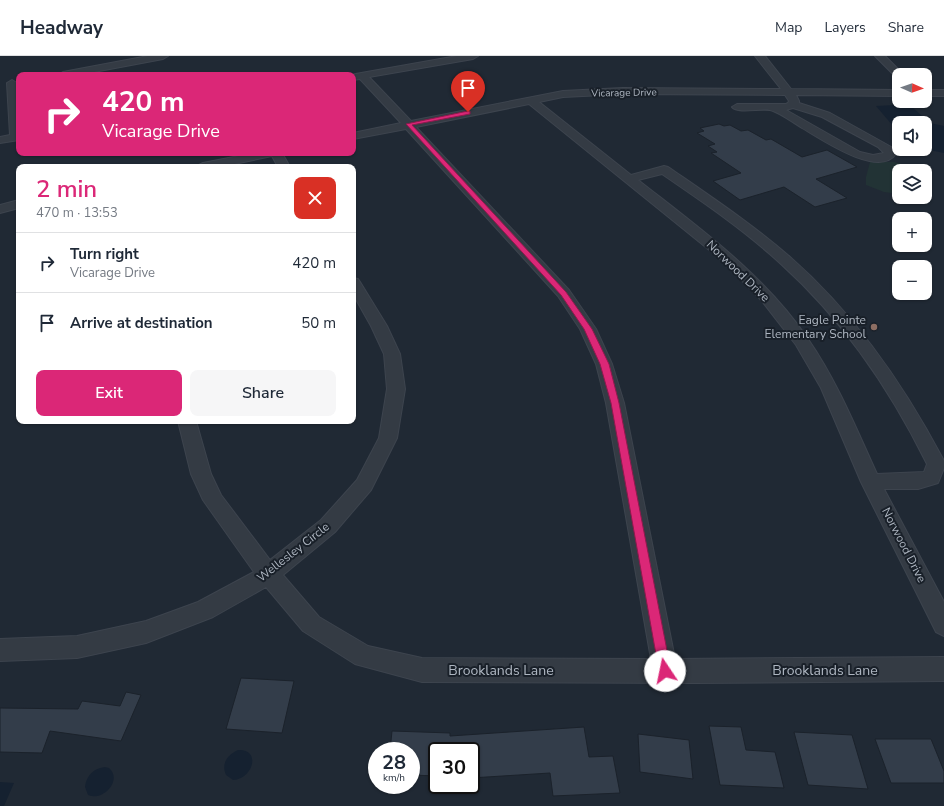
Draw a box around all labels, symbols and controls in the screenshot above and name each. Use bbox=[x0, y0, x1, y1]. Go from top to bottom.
text: Headway bbox=[20, 15, 103, 41]
text: Map bbox=[775, 18, 802, 37]
text: Layers bbox=[824, 18, 866, 37]
text: Share bbox=[888, 18, 924, 37]
north arrow bbox=[892, 68, 932, 108]
map controls bbox=[892, 68, 932, 300]
pin bbox=[451, 71, 485, 112]
icon: arrive bbox=[457, 77, 479, 99]
text: 420 m bbox=[102, 83, 185, 121]
street label: Vicarage Drive bbox=[590, 85, 657, 101]
icon: right bbox=[36, 88, 88, 140]
button: sound bbox=[892, 116, 932, 156]
text: Vicarage Drive bbox=[102, 119, 220, 143]
button: layers bbox=[892, 164, 932, 204]
text: 2 min bbox=[36, 173, 97, 205]
button: close bbox=[294, 177, 336, 219]
text: 470 m · 13:53 bbox=[36, 204, 118, 222]
button: + bbox=[892, 212, 932, 252]
street label: Norwood Drive bbox=[703, 237, 773, 305]
text: Turn right bbox=[70, 244, 139, 264]
icon: right bbox=[36, 252, 58, 274]
text: 420 m bbox=[292, 253, 336, 273]
button: − bbox=[892, 260, 932, 300]
text: Vicarage Drive bbox=[70, 264, 155, 282]
icon: arrive bbox=[36, 312, 58, 334]
place label: Eagle Pointe Elementary School bbox=[765, 312, 866, 342]
text: Arrive at destination bbox=[70, 313, 213, 333]
text: 50 m bbox=[301, 313, 336, 333]
marker: Eagle Pointe Elementary School bbox=[869, 322, 879, 332]
button: Exit bbox=[36, 370, 182, 416]
button: Share bbox=[190, 370, 336, 416]
street label: Norwood Drive bbox=[878, 505, 930, 585]
street label: Wellesley Circle bbox=[254, 519, 332, 585]
position arrow bbox=[644, 650, 686, 692]
street label: Brooklands Lane bbox=[448, 661, 554, 680]
street label: Brooklands Lane bbox=[772, 661, 878, 680]
speed limit sign: 30 bbox=[428, 742, 480, 794]
text: 28 bbox=[382, 749, 406, 776]
text: km/h bbox=[383, 771, 405, 785]

